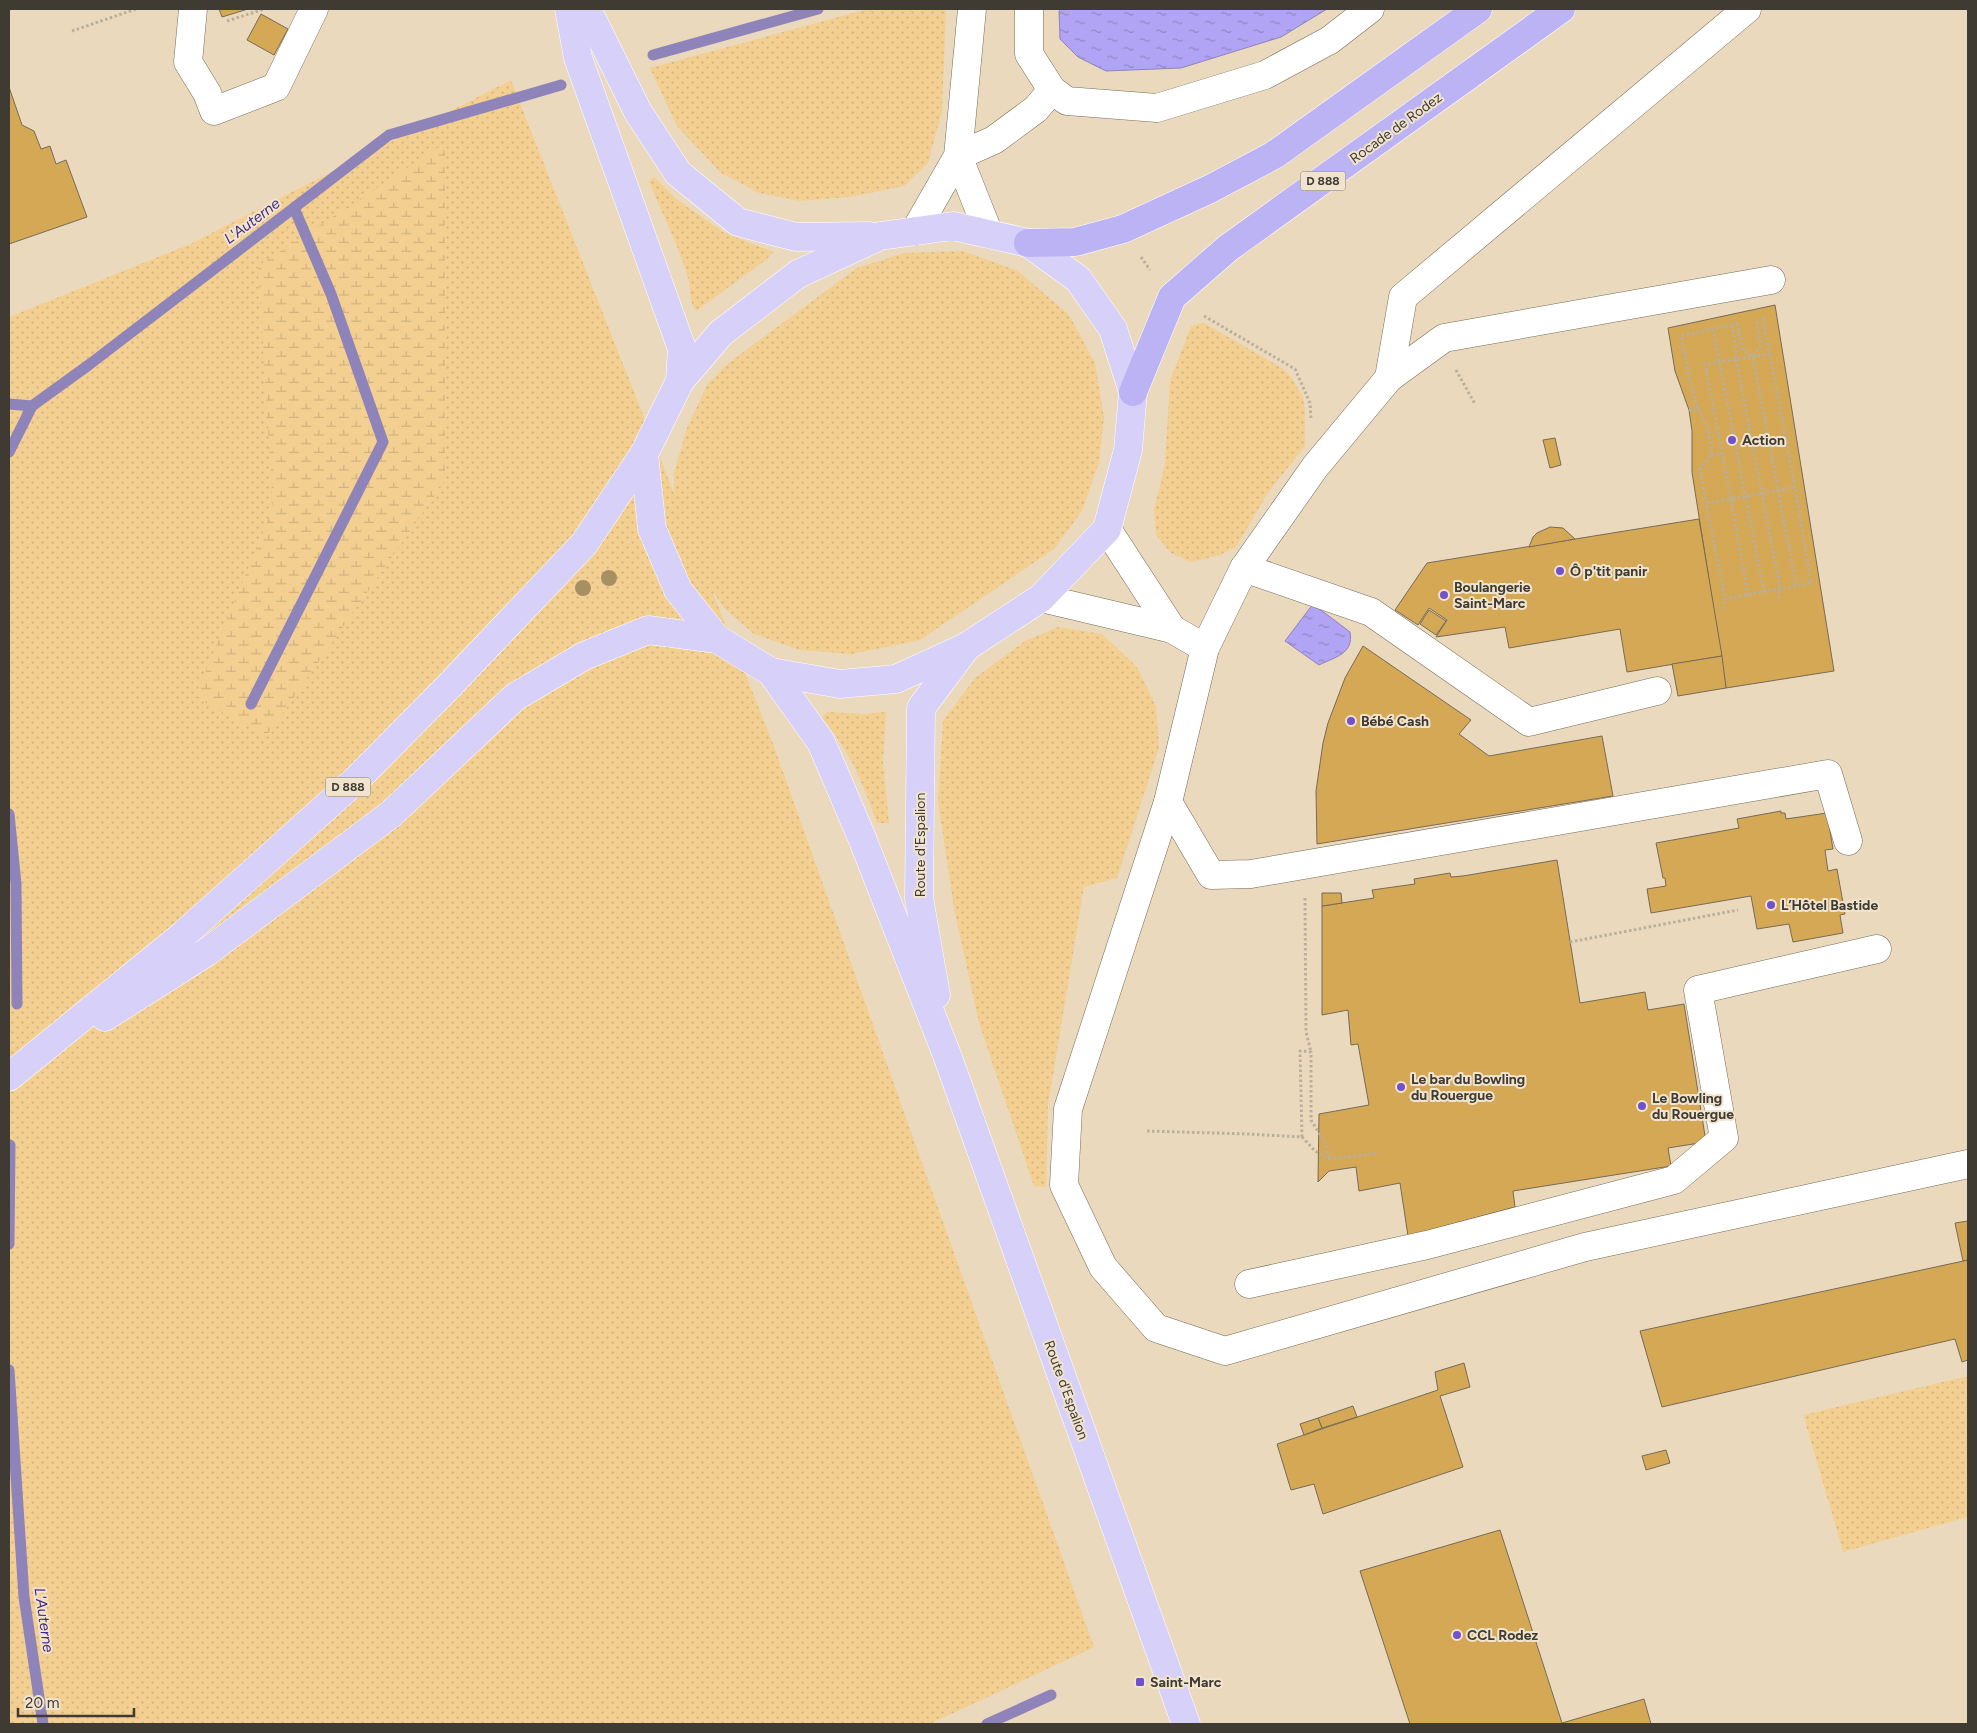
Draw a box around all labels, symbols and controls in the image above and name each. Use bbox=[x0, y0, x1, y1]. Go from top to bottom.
street label: Rocade de Rodez bbox=[1347, 89, 1446, 167]
road number: D 888 bbox=[1300, 172, 1346, 190]
water label: L'Auterne bbox=[221, 194, 283, 248]
place label: Action bbox=[1742, 432, 1785, 449]
marker: Action bbox=[1726, 434, 1738, 446]
place label: Ô p'tit panir bbox=[1570, 563, 1648, 580]
marker: Ô p'tit panir bbox=[1554, 565, 1566, 577]
place label: Boulangerie Saint-Marc bbox=[1454, 579, 1531, 612]
marker: Boulangerie Saint-Marc bbox=[1438, 589, 1450, 601]
place label: Bébé Cash bbox=[1361, 713, 1429, 730]
marker: Bébé Cash bbox=[1345, 715, 1357, 727]
road number: D 888 bbox=[326, 778, 370, 796]
street label: Route d'Espalion bbox=[912, 793, 929, 897]
place label: L’Hôtel Bastide bbox=[1781, 897, 1878, 914]
marker: L’Hôtel Bastide bbox=[1765, 899, 1777, 911]
place label: Le bar du Bowling du Rouergue bbox=[1411, 1071, 1525, 1104]
marker: Le bar du Bowling du Rouergue bbox=[1395, 1081, 1407, 1093]
place label: Le Bowling du Rouergue bbox=[1652, 1090, 1734, 1123]
marker: Le Bowling du Rouergue bbox=[1636, 1100, 1648, 1112]
street label: Route d'Espalion bbox=[1040, 1338, 1092, 1442]
water label: L'Auterne bbox=[31, 1587, 57, 1653]
place label: CCL Rodez bbox=[1467, 1627, 1538, 1644]
marker: CCL Rodez bbox=[1451, 1629, 1463, 1641]
place label: Saint-Marc bbox=[1150, 1674, 1222, 1691]
marker: Saint-Marc bbox=[1134, 1676, 1146, 1688]
scale bar bbox=[18, 1686, 134, 1718]
text: 20 m bbox=[25, 1694, 59, 1712]

